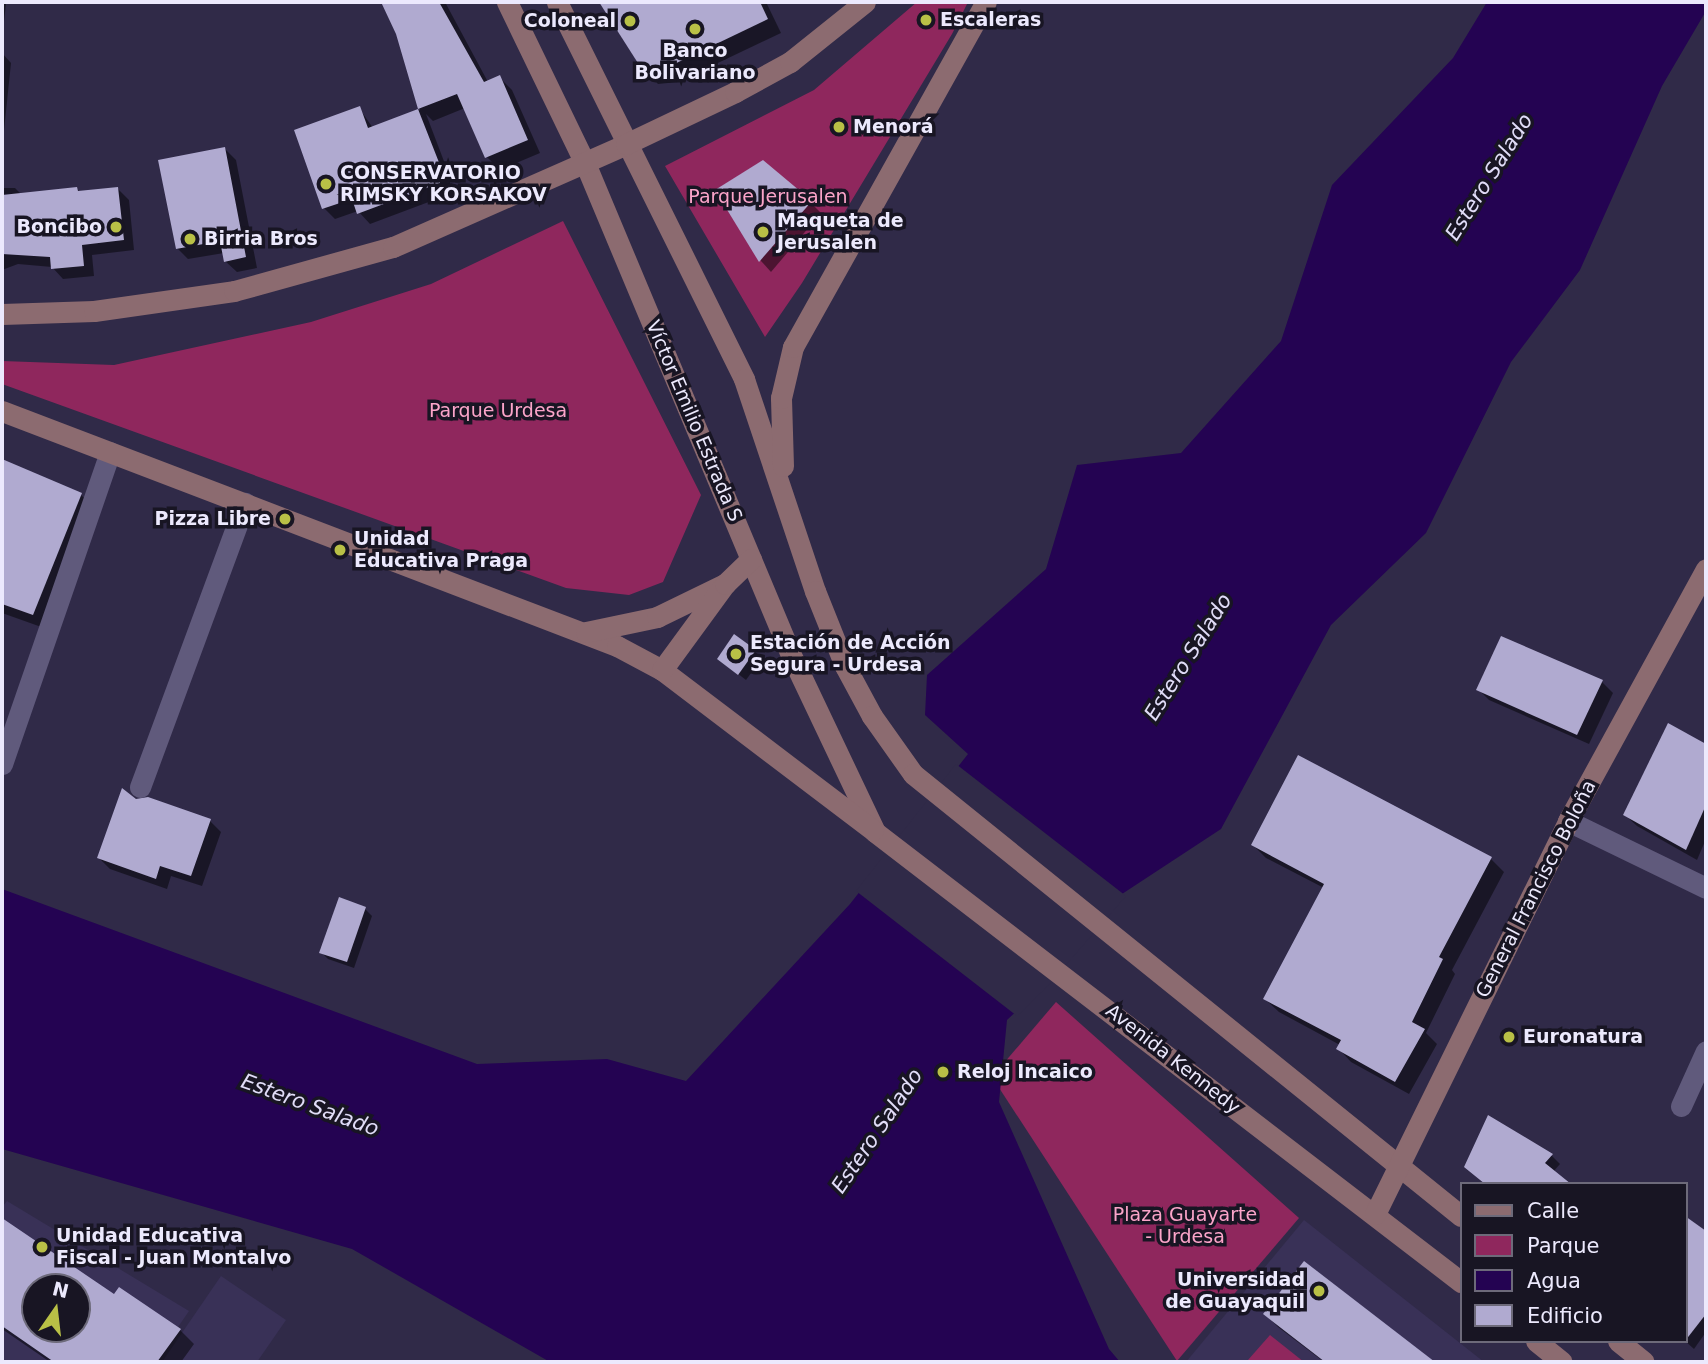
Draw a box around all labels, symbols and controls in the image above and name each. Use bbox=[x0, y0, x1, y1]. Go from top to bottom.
place label: Escaleras bbox=[940, 9, 1041, 31]
place label: Coloneal bbox=[524, 10, 616, 32]
marker: Escaleras bbox=[918, 12, 934, 28]
marker: Coloneal bbox=[622, 13, 638, 29]
marker: Banco Bolivariano bbox=[687, 21, 703, 37]
place label: Banco Bolivariano bbox=[634, 40, 756, 84]
water label: Estero Salado bbox=[1440, 109, 1538, 245]
place label: Menorá bbox=[853, 116, 934, 138]
marker: Menorá bbox=[831, 119, 847, 135]
place label: CONSERVATORIO RIMSKY KORSAKOV bbox=[340, 162, 547, 206]
marker: CONSERVATORIO RIMSKY KORSAKOV bbox=[318, 176, 334, 192]
park label: Parque Jerusalen bbox=[688, 186, 848, 208]
place label: Maqueta de Jerusalen bbox=[777, 210, 904, 254]
place label: Boncibo bbox=[17, 216, 102, 238]
marker: Boncibo bbox=[108, 219, 124, 235]
marker: Maqueta de Jerusalen bbox=[755, 224, 771, 240]
place label: Birria Bros bbox=[204, 228, 318, 250]
marker: Birria Bros bbox=[182, 231, 198, 247]
street label: Víctor Emilio Estrada S bbox=[641, 317, 747, 525]
park label: Parque Urdesa bbox=[429, 400, 567, 422]
place label: Pizza Libre bbox=[155, 508, 271, 530]
marker: Pizza Libre bbox=[277, 511, 293, 527]
place label: Unidad Educativa Praga bbox=[354, 528, 528, 572]
marker: Unidad Educativa Praga bbox=[332, 542, 348, 558]
water label: Estero Salado bbox=[1139, 589, 1237, 725]
place label: Estación de Acción Segura - Urdesa bbox=[750, 632, 951, 676]
marker: Estación de Acción Segura - Urdesa bbox=[728, 646, 744, 662]
street label: General Francisco Boloña bbox=[1471, 776, 1601, 1002]
street label: Avenida Kennedy bbox=[1101, 999, 1245, 1119]
place label: Euronatura bbox=[1523, 1026, 1643, 1048]
marker: Euronatura bbox=[1501, 1029, 1517, 1045]
place label: Reloj Incaico bbox=[957, 1061, 1093, 1083]
water label: Estero Salado bbox=[826, 1064, 928, 1198]
marker: Reloj Incaico bbox=[935, 1064, 951, 1080]
water label: Estero Salado bbox=[238, 1068, 382, 1142]
legend bbox=[1460, 1182, 1687, 1343]
text: Calle bbox=[1527, 1199, 1579, 1223]
park label: Plaza Guayarte - Urdesa bbox=[1113, 1204, 1257, 1248]
place label: Unidad Educativa Fiscal - Juan Montalvo bbox=[56, 1225, 291, 1269]
text: Parque bbox=[1527, 1234, 1599, 1258]
marker: Unidad Educativa Fiscal - Juan Montalvo bbox=[34, 1239, 50, 1255]
place label: Universidad de Guayaquil bbox=[1165, 1269, 1305, 1313]
text: Agua bbox=[1527, 1269, 1581, 1293]
north arrow bbox=[21, 1273, 91, 1343]
text: N bbox=[50, 1277, 71, 1302]
marker: Universidad de Guayaquil bbox=[1311, 1283, 1327, 1299]
text: Edificio bbox=[1527, 1304, 1603, 1328]

